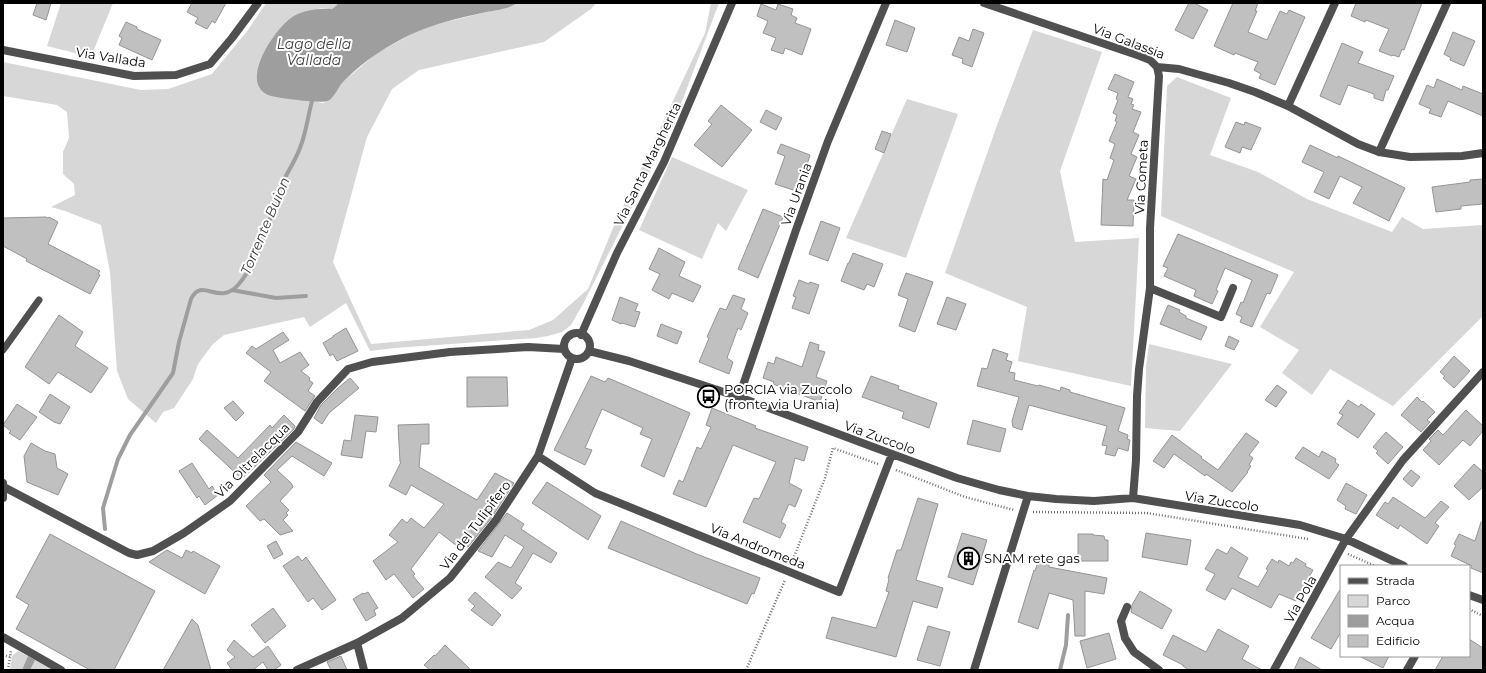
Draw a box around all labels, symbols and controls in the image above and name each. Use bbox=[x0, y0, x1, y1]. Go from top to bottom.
street label: Via Galassia bbox=[1091, 20, 1167, 62]
water label: Lago della Vallada bbox=[277, 35, 351, 69]
street label: Via Vallada bbox=[75, 44, 147, 70]
street label: Via Santa Margherita bbox=[610, 99, 684, 229]
street label: Via Cometa bbox=[1131, 139, 1151, 215]
street label: Via Urania bbox=[777, 160, 815, 228]
water label: Torrente Buion bbox=[236, 174, 294, 278]
place label: PORCIA via Zuccolo (fronte via Urania) bbox=[724, 381, 852, 412]
bus stop icon: PORCIA via Zuccolo (fronte via Urania) bbox=[695, 383, 721, 409]
street label: Via Zuccolo bbox=[842, 417, 918, 457]
street label: Via Oltrelacqua bbox=[211, 419, 293, 501]
street label: Via del Tulipifero bbox=[436, 477, 514, 573]
street label: Via Zuccolo bbox=[1184, 487, 1260, 515]
street label: Via Andromeda bbox=[708, 520, 808, 572]
building icon: SNAM rete gas bbox=[955, 545, 981, 571]
place label: SNAM rete gas bbox=[984, 550, 1080, 566]
legend bbox=[1340, 565, 1470, 657]
street label: Via Pola bbox=[1280, 572, 1320, 626]
text: Strada bbox=[1376, 573, 1415, 588]
text: Parco bbox=[1376, 593, 1410, 608]
text: Acqua bbox=[1376, 613, 1414, 628]
text: Edificio bbox=[1376, 633, 1420, 648]

